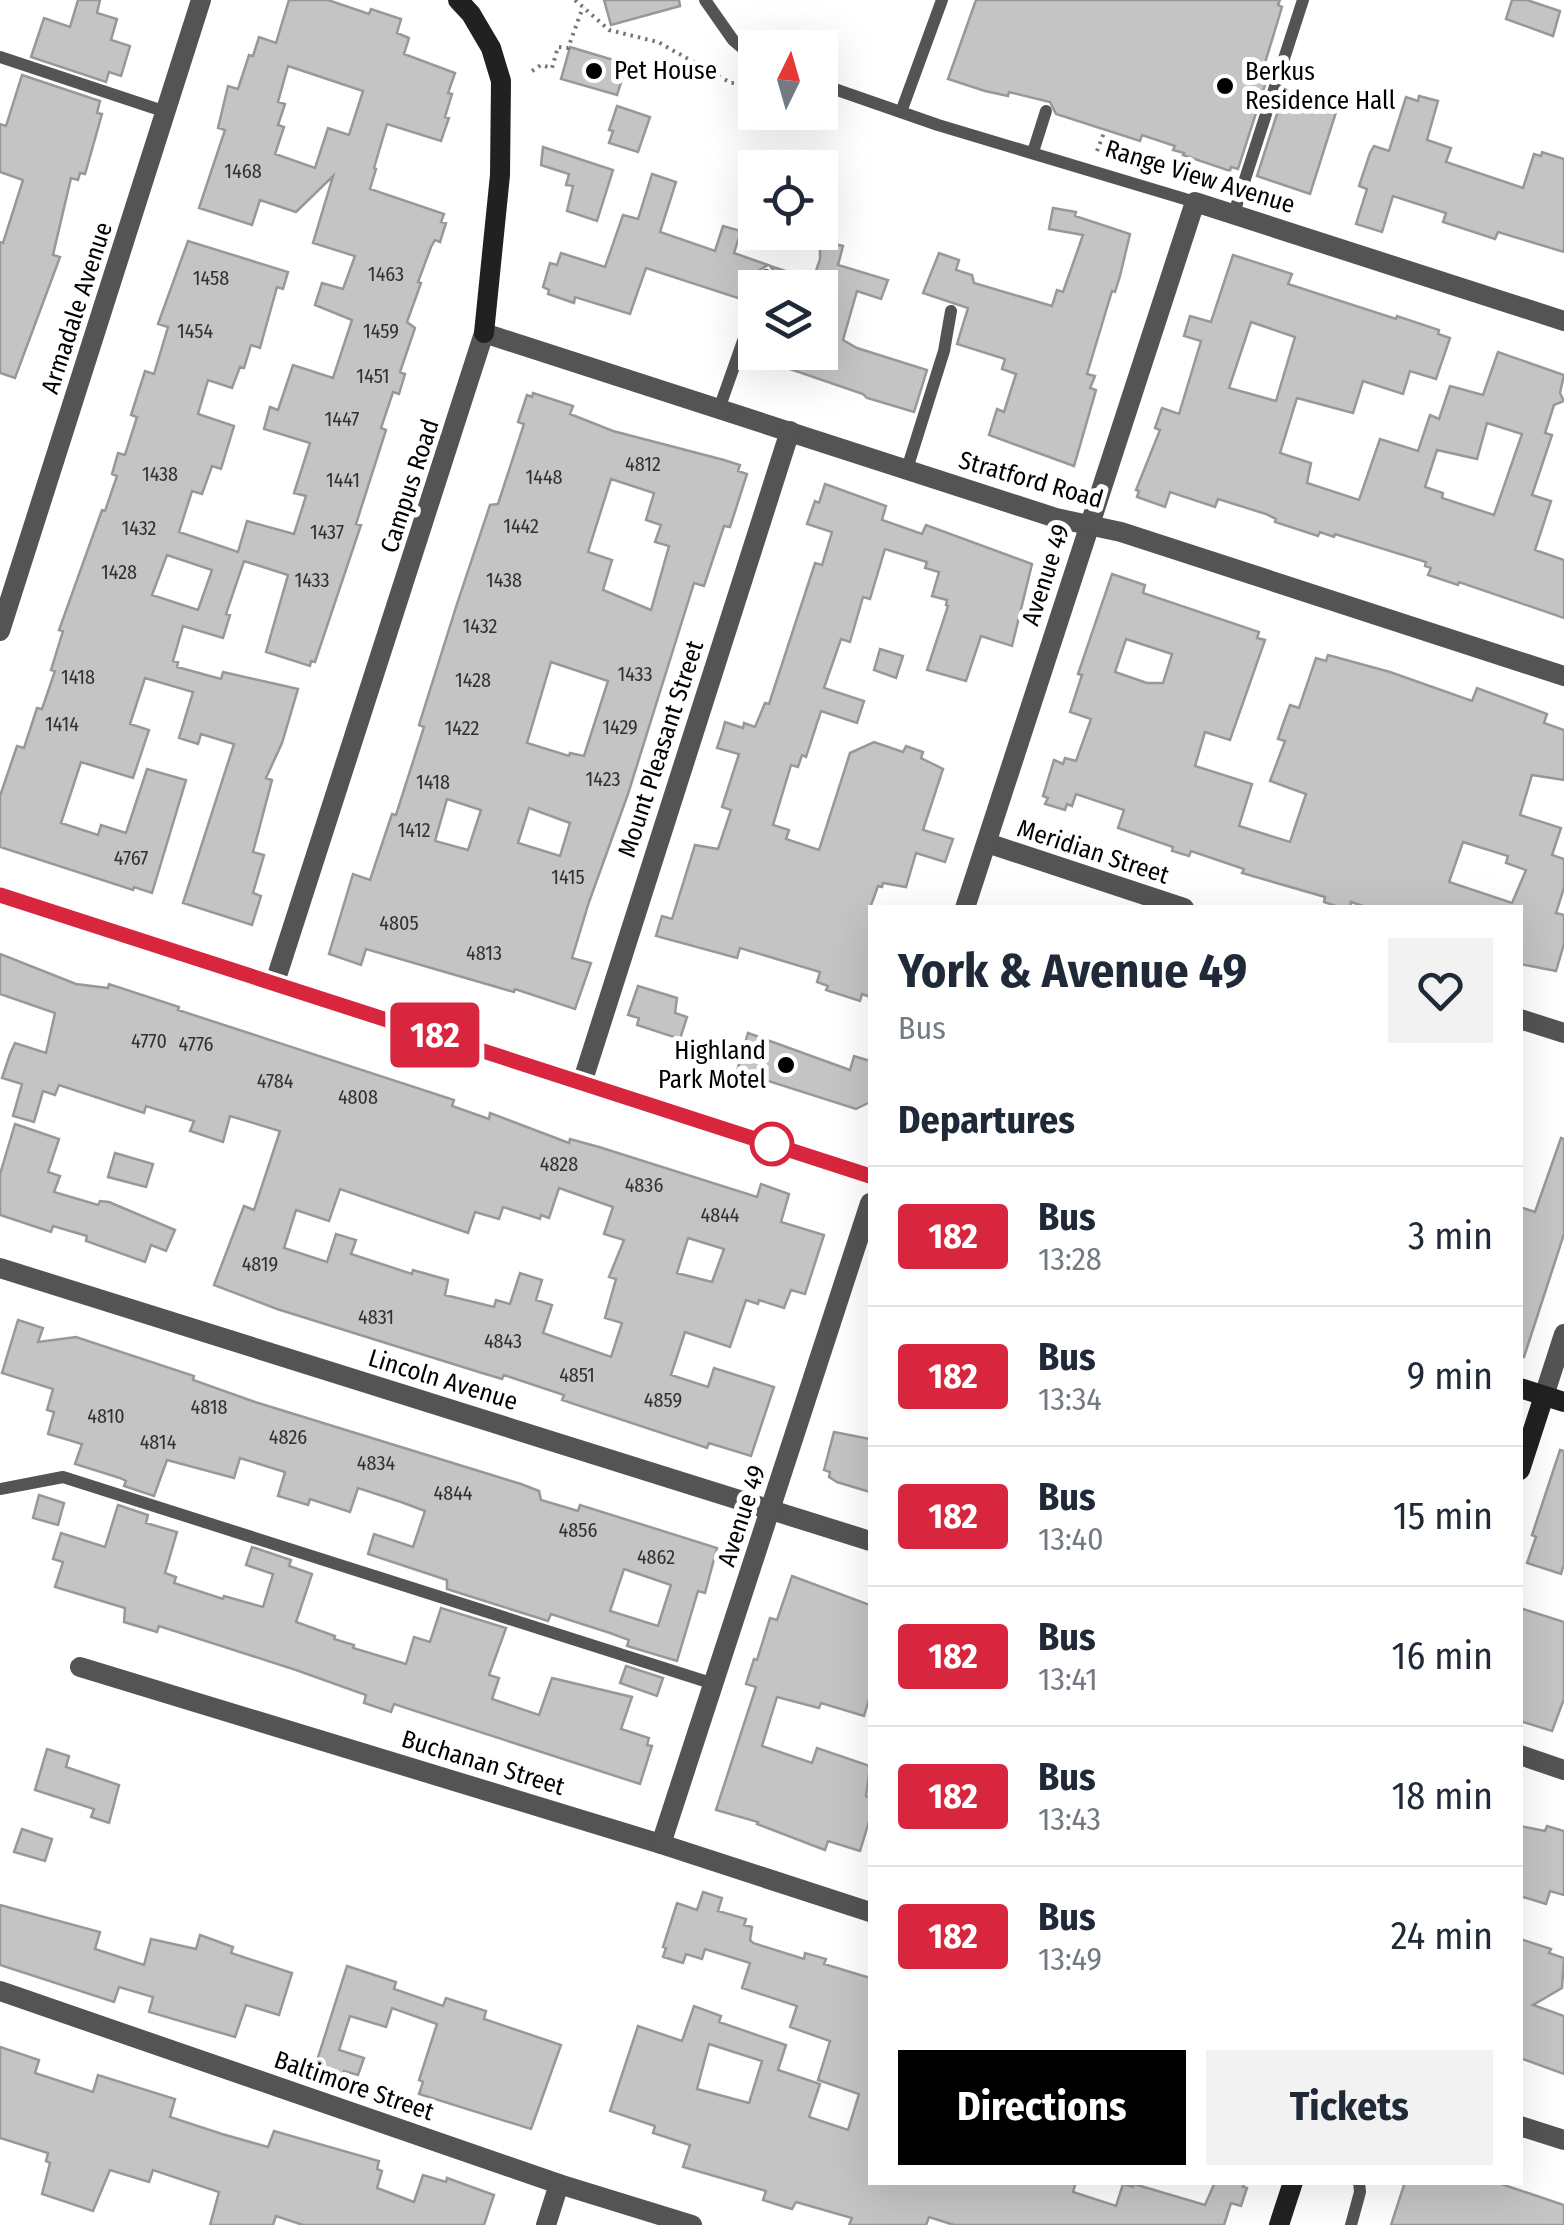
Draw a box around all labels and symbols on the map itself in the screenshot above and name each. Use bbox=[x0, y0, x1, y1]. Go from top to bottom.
north arrow bbox=[738, 30, 838, 130]
place label: Pet House bbox=[614, 56, 717, 86]
place label: Berkus Residence Hall bbox=[1245, 57, 1396, 116]
marker: Pet House bbox=[583, 60, 605, 82]
marker: Berkus Residence Hall bbox=[1214, 75, 1236, 97]
street label: Range View Avenue bbox=[1101, 134, 1299, 220]
house number: 1468 bbox=[224, 159, 262, 183]
street label: Armadale Avenue bbox=[35, 218, 119, 398]
house number: 1463 bbox=[368, 262, 404, 286]
house number: 1458 bbox=[193, 266, 229, 290]
house number: 1454 bbox=[177, 319, 213, 343]
house number: 1459 bbox=[363, 319, 399, 343]
house number: 1451 bbox=[356, 364, 390, 388]
house number: 1447 bbox=[325, 407, 359, 431]
street label: Campus Road bbox=[374, 415, 446, 557]
street label: Stratford Road bbox=[955, 445, 1107, 515]
house number: 4812 bbox=[625, 452, 661, 476]
house number: 1438 bbox=[142, 462, 178, 486]
house number: 1448 bbox=[525, 465, 563, 489]
house number: 1441 bbox=[326, 468, 360, 492]
house number: 1442 bbox=[503, 514, 539, 538]
house number: 1432 bbox=[122, 516, 157, 540]
house number: 1437 bbox=[310, 520, 344, 544]
street label: Avenue 49 bbox=[1016, 521, 1076, 629]
house number: 1428 bbox=[101, 560, 137, 584]
house number: 1433 bbox=[294, 568, 330, 592]
house number: 1438 bbox=[486, 568, 522, 592]
house number: 1432 bbox=[463, 614, 498, 638]
street label: Mount Pleasant Street bbox=[612, 636, 710, 861]
house number: 1433 bbox=[617, 662, 653, 686]
house number: 1418 bbox=[61, 665, 95, 689]
house number: 1428 bbox=[455, 668, 491, 692]
house number: 1414 bbox=[45, 712, 79, 736]
house number: 1429 bbox=[602, 715, 638, 739]
house number: 1422 bbox=[445, 716, 480, 740]
house number: 1423 bbox=[585, 767, 621, 791]
house number: 1418 bbox=[416, 770, 450, 794]
street label: Meridian Street bbox=[1013, 813, 1173, 891]
house number: 1412 bbox=[397, 818, 431, 842]
house number: 4767 bbox=[114, 846, 148, 870]
house number: 1415 bbox=[551, 865, 585, 889]
house number: 4805 bbox=[379, 911, 419, 935]
house number: 4813 bbox=[466, 941, 502, 965]
line badge: 182 bbox=[378, 1002, 492, 1068]
house number: 4770 bbox=[131, 1029, 167, 1053]
house number: 4776 bbox=[178, 1032, 214, 1056]
place label: Highland Park Motel bbox=[658, 1036, 766, 1095]
marker: Highland Park Motel bbox=[775, 1054, 797, 1076]
house number: 4784 bbox=[257, 1069, 294, 1093]
house number: 4808 bbox=[338, 1085, 378, 1109]
unlabelled marker bbox=[751, 1123, 793, 1165]
house number: 4828 bbox=[540, 1152, 578, 1176]
house number: 4836 bbox=[625, 1173, 663, 1197]
house number: 4844 bbox=[700, 1203, 740, 1227]
house number: 4819 bbox=[242, 1252, 278, 1276]
house number: 4831 bbox=[358, 1305, 394, 1329]
house number: 4843 bbox=[484, 1329, 522, 1353]
street label: Lincoln Avenue bbox=[365, 1343, 521, 1417]
house number: 4851 bbox=[559, 1363, 595, 1387]
house number: 4859 bbox=[644, 1388, 682, 1412]
house number: 4818 bbox=[191, 1395, 227, 1419]
house number: 4810 bbox=[87, 1404, 125, 1428]
house number: 4826 bbox=[269, 1425, 307, 1449]
house number: 4814 bbox=[140, 1430, 177, 1454]
house number: 4834 bbox=[357, 1451, 395, 1475]
street label: Avenue 49 bbox=[712, 1462, 772, 1570]
house number: 4844 bbox=[433, 1481, 473, 1505]
house number: 4856 bbox=[559, 1518, 597, 1542]
house number: 4862 bbox=[637, 1545, 675, 1569]
street label: Buchanan Street bbox=[398, 1724, 569, 1802]
street label: Baltimore Street bbox=[270, 2045, 439, 2128]

